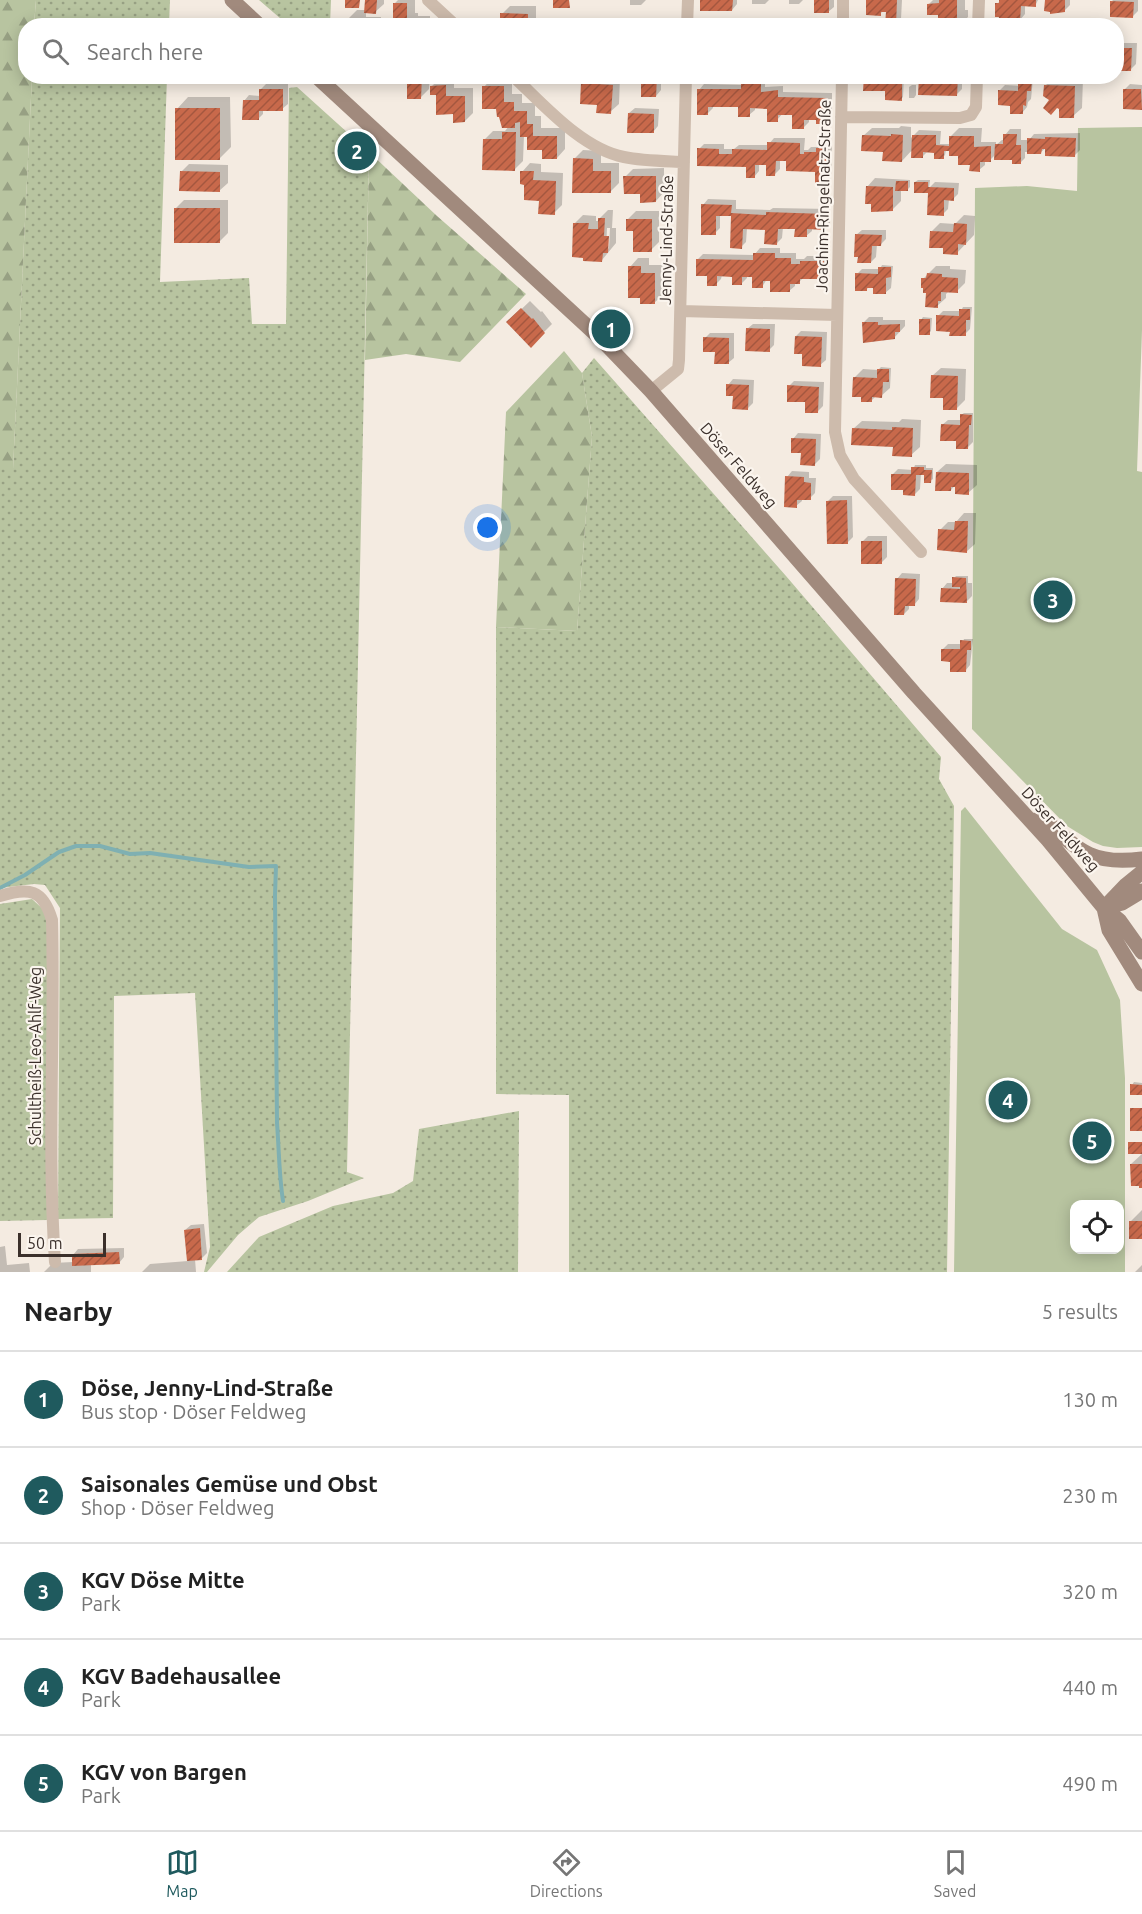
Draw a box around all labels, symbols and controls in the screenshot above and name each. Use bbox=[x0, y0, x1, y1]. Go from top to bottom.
search box bbox=[18, 18, 1124, 84]
icon: search bbox=[39, 35, 72, 68]
text: Search here bbox=[87, 39, 203, 64]
street label: Joachim-Ringelnatz-Straße bbox=[812, 100, 834, 292]
pin: 2 bbox=[338, 128, 376, 174]
street label: Jenny-Lind-Straße bbox=[656, 175, 676, 305]
pin: 1 bbox=[592, 306, 630, 352]
street label: Döser Feldweg bbox=[697, 419, 781, 511]
your location bbox=[473, 513, 502, 542]
pin: 3 bbox=[1034, 578, 1072, 622]
street label: Döser Feldweg bbox=[1018, 783, 1104, 875]
street label: Schultheiß-Leo-Ahlf-Weg bbox=[26, 967, 44, 1145]
pin: 4 bbox=[988, 1078, 1028, 1122]
pin: 5 bbox=[1072, 1118, 1112, 1164]
map controls bbox=[1070, 1200, 1124, 1254]
button: locate bbox=[1070, 1200, 1124, 1254]
scale bar bbox=[18, 1230, 106, 1258]
text: 50 m bbox=[27, 1234, 63, 1252]
text: Nearby bbox=[24, 1297, 112, 1326]
text: 5 results bbox=[1042, 1300, 1118, 1323]
text: Döse, Jenny-Lind-Straße bbox=[81, 1375, 334, 1400]
text: 1 bbox=[38, 1388, 49, 1411]
text: 130 m bbox=[1062, 1388, 1118, 1411]
text: Bus stop · Döser Feldweg bbox=[81, 1400, 307, 1423]
text: Saisonales Gemüse und Obst bbox=[81, 1471, 378, 1496]
text: 2 bbox=[38, 1484, 49, 1507]
text: 230 m bbox=[1062, 1484, 1118, 1507]
text: Shop · Döser Feldweg bbox=[81, 1496, 275, 1519]
text: KGV Döse Mitte bbox=[81, 1567, 245, 1592]
text: 3 bbox=[38, 1580, 49, 1603]
text: 320 m bbox=[1062, 1580, 1118, 1603]
text: Park bbox=[81, 1592, 121, 1615]
text: KGV Badehausallee bbox=[81, 1663, 281, 1688]
text: 4 bbox=[38, 1676, 49, 1699]
text: 440 m bbox=[1062, 1676, 1118, 1699]
text: Park bbox=[81, 1688, 121, 1711]
text: KGV von Bargen bbox=[81, 1759, 247, 1784]
text: 5 bbox=[38, 1772, 49, 1795]
text: 490 m bbox=[1062, 1772, 1118, 1795]
text: Park bbox=[81, 1784, 121, 1807]
tab: Map bbox=[166, 1846, 199, 1900]
tab: Directions bbox=[530, 1846, 603, 1900]
tab: Saved bbox=[934, 1846, 976, 1900]

